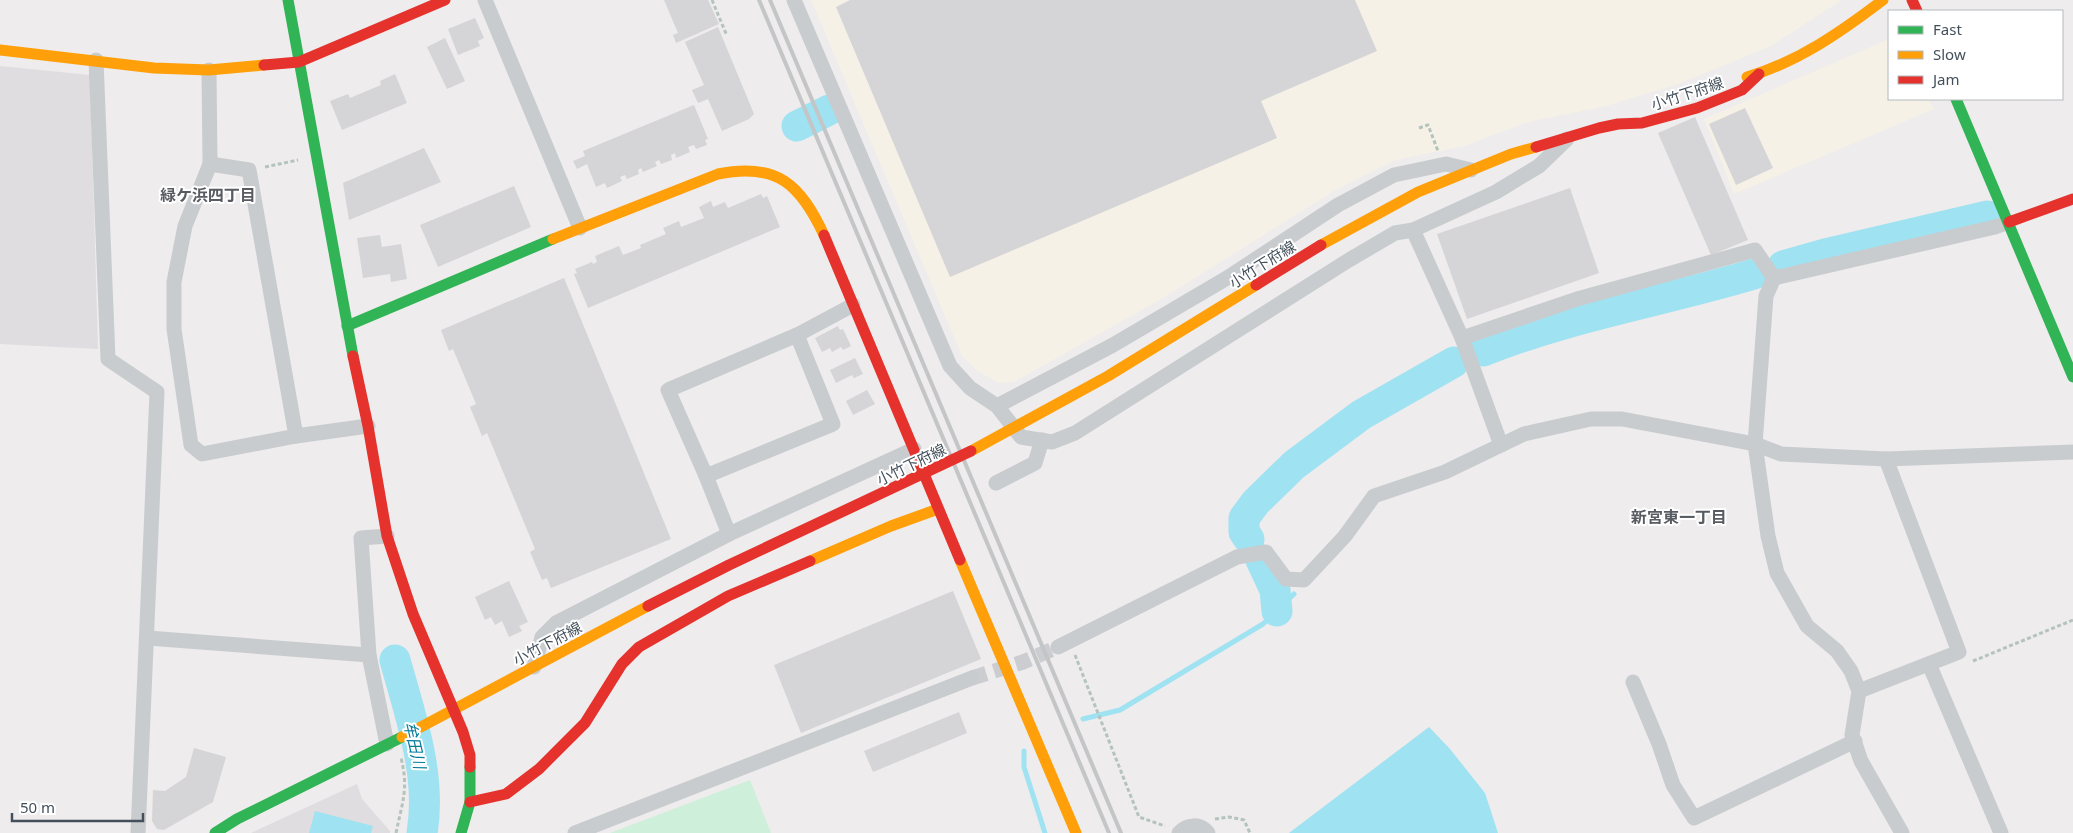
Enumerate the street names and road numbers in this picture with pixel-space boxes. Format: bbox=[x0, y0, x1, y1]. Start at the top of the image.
street label: 小竹下府線 bbox=[1648, 72, 1726, 114]
street label: 小竹下府線 bbox=[1225, 236, 1299, 292]
street label: 小竹下府線 bbox=[873, 439, 949, 489]
street label: 小竹下府線 bbox=[509, 617, 585, 669]

